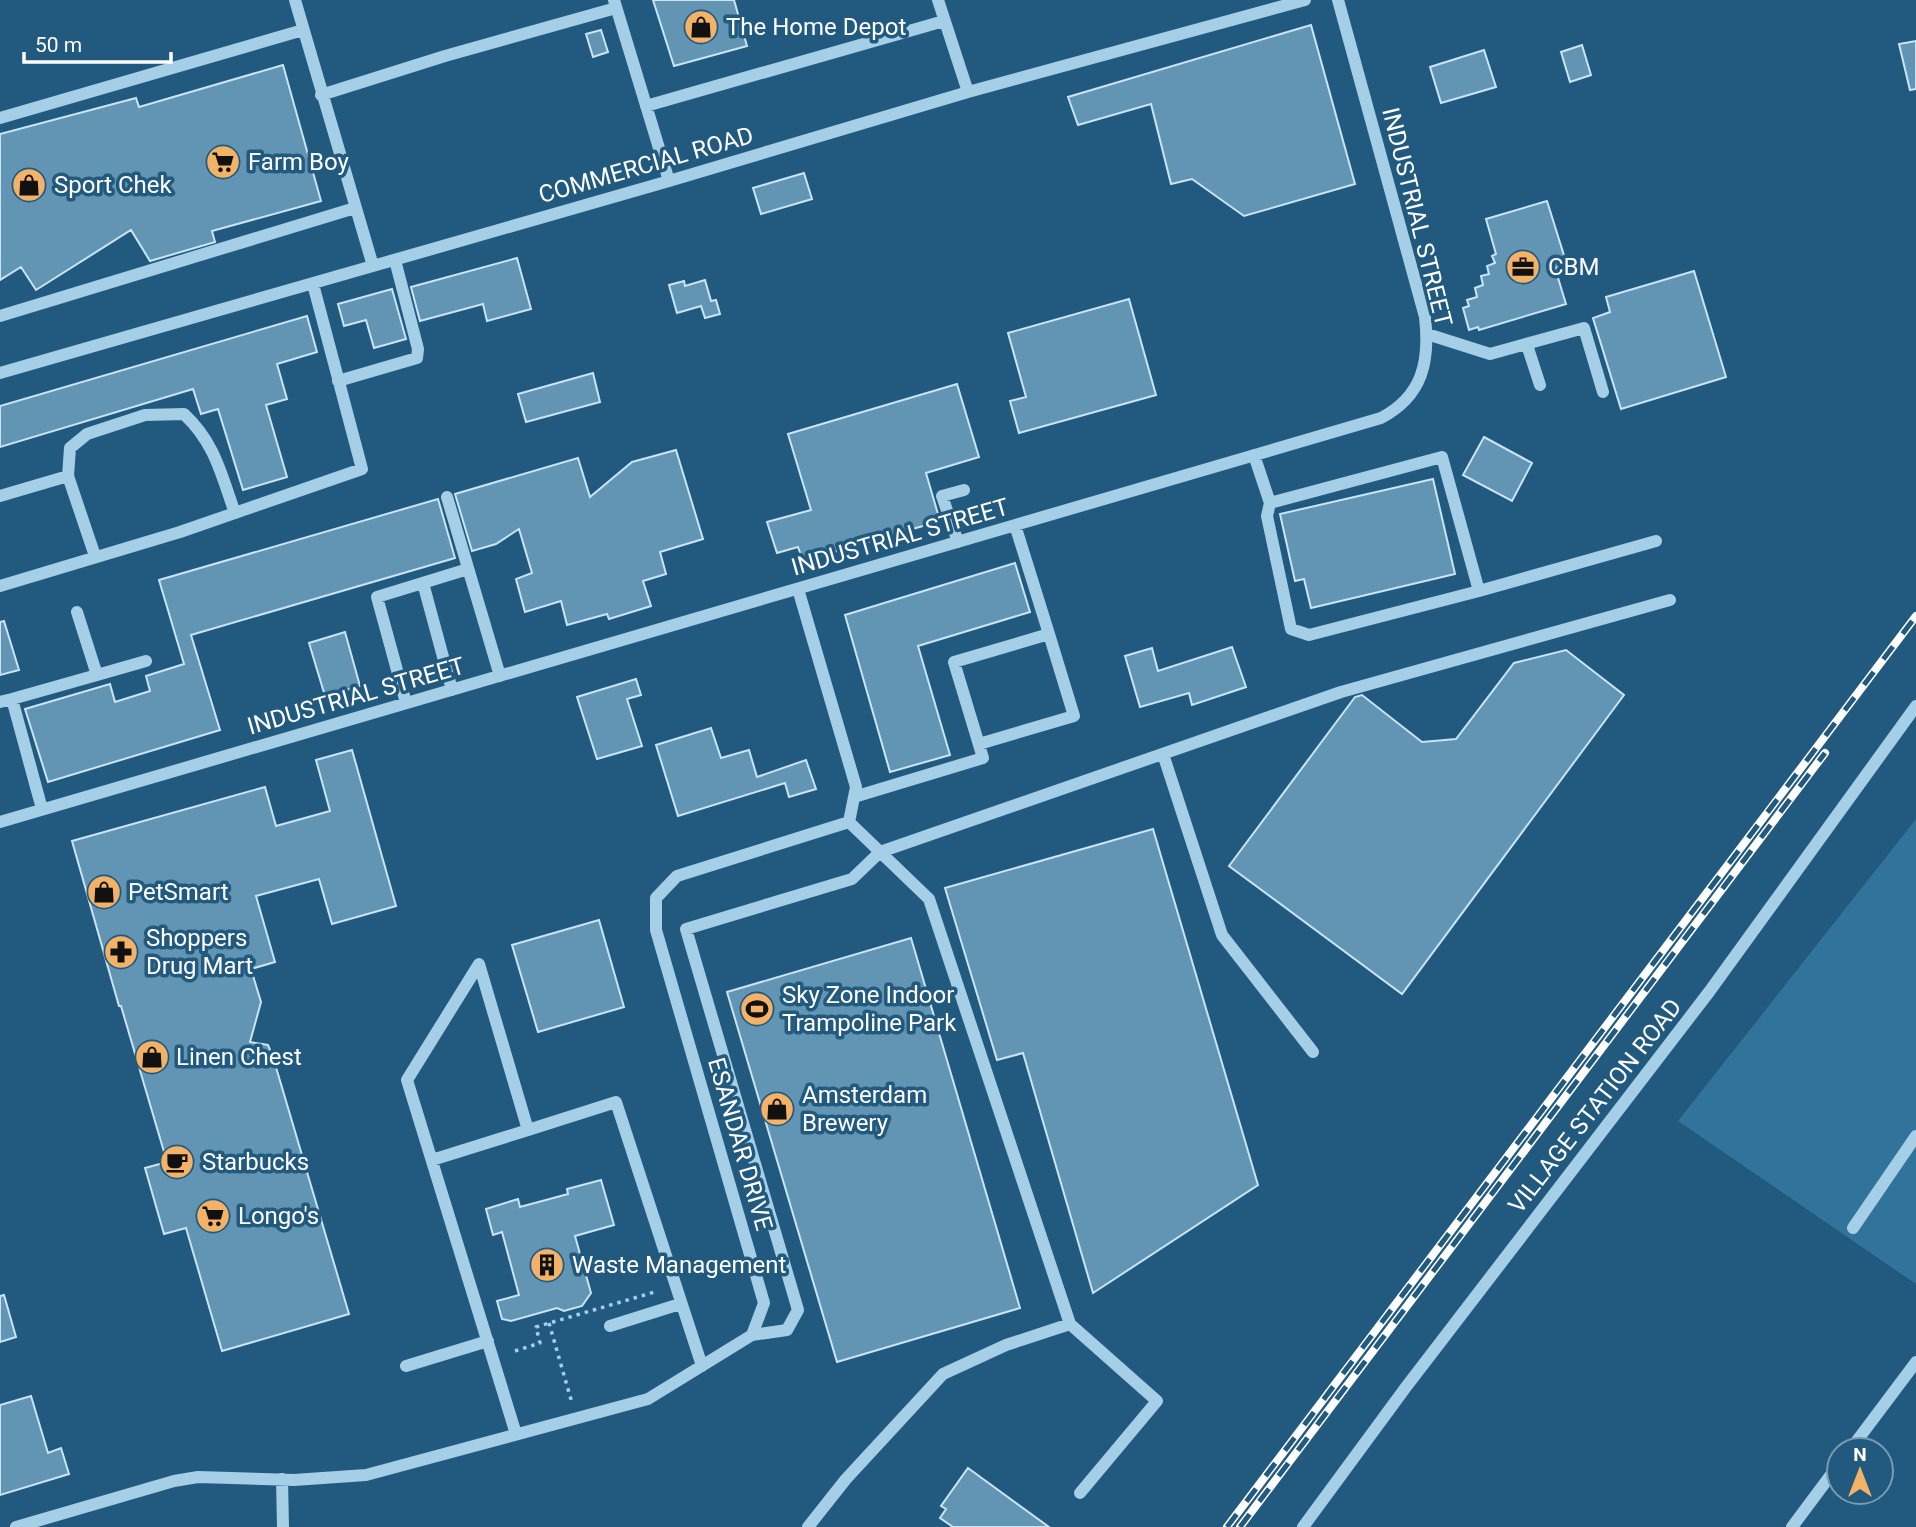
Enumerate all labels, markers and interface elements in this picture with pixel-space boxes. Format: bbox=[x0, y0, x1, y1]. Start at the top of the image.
shop icon: The Home Depot bbox=[682, 8, 720, 46]
place label: The Home Depot bbox=[726, 13, 906, 41]
scale bar bbox=[24, 21, 172, 65]
text: 50 m bbox=[35, 33, 82, 57]
street label: INDUSTRIAL STREET bbox=[1376, 105, 1458, 329]
street label: COMMERCIAL ROAD bbox=[536, 121, 756, 209]
supermarket icon: Farm Boy bbox=[204, 143, 242, 181]
place label: Farm Boy bbox=[248, 148, 350, 176]
shop icon: Sport Chek bbox=[10, 166, 48, 204]
place label: Sport Chek bbox=[54, 171, 173, 199]
office icon: CBM bbox=[1504, 248, 1542, 286]
place label: CBM bbox=[1548, 253, 1600, 281]
street label: INDUSTRIAL STREET bbox=[788, 493, 1012, 581]
street label: INDUSTRIAL STREET bbox=[244, 652, 468, 740]
shop icon: PetSmart bbox=[85, 873, 123, 911]
place label: PetSmart bbox=[128, 878, 229, 906]
place label: Shoppers Drug Mart bbox=[146, 924, 253, 980]
pharmacy icon: Shoppers Drug Mart bbox=[102, 933, 140, 971]
place label: Sky Zone Indoor Trampoline Park bbox=[782, 981, 957, 1037]
sports icon: Sky Zone Indoor Trampoline Park bbox=[738, 990, 776, 1028]
street label: VILLAGE STATION ROAD bbox=[1503, 993, 1687, 1219]
shop icon: Linen Chest bbox=[133, 1038, 171, 1076]
place label: Linen Chest bbox=[176, 1043, 302, 1071]
street label: ESANDAR DRIVE bbox=[702, 1054, 778, 1234]
place label: Amsterdam Brewery bbox=[802, 1081, 927, 1137]
shop icon: Amsterdam Brewery bbox=[758, 1090, 796, 1128]
cafe icon: Starbucks bbox=[158, 1143, 196, 1181]
place label: Starbucks bbox=[202, 1148, 309, 1176]
supermarket icon: Longo's bbox=[194, 1197, 232, 1235]
place label: Longo's bbox=[238, 1202, 319, 1230]
building icon: Waste Management bbox=[528, 1246, 566, 1284]
place label: Waste Management bbox=[572, 1251, 786, 1279]
north arrow bbox=[1825, 1436, 1895, 1506]
text: N bbox=[1853, 1443, 1867, 1466]

